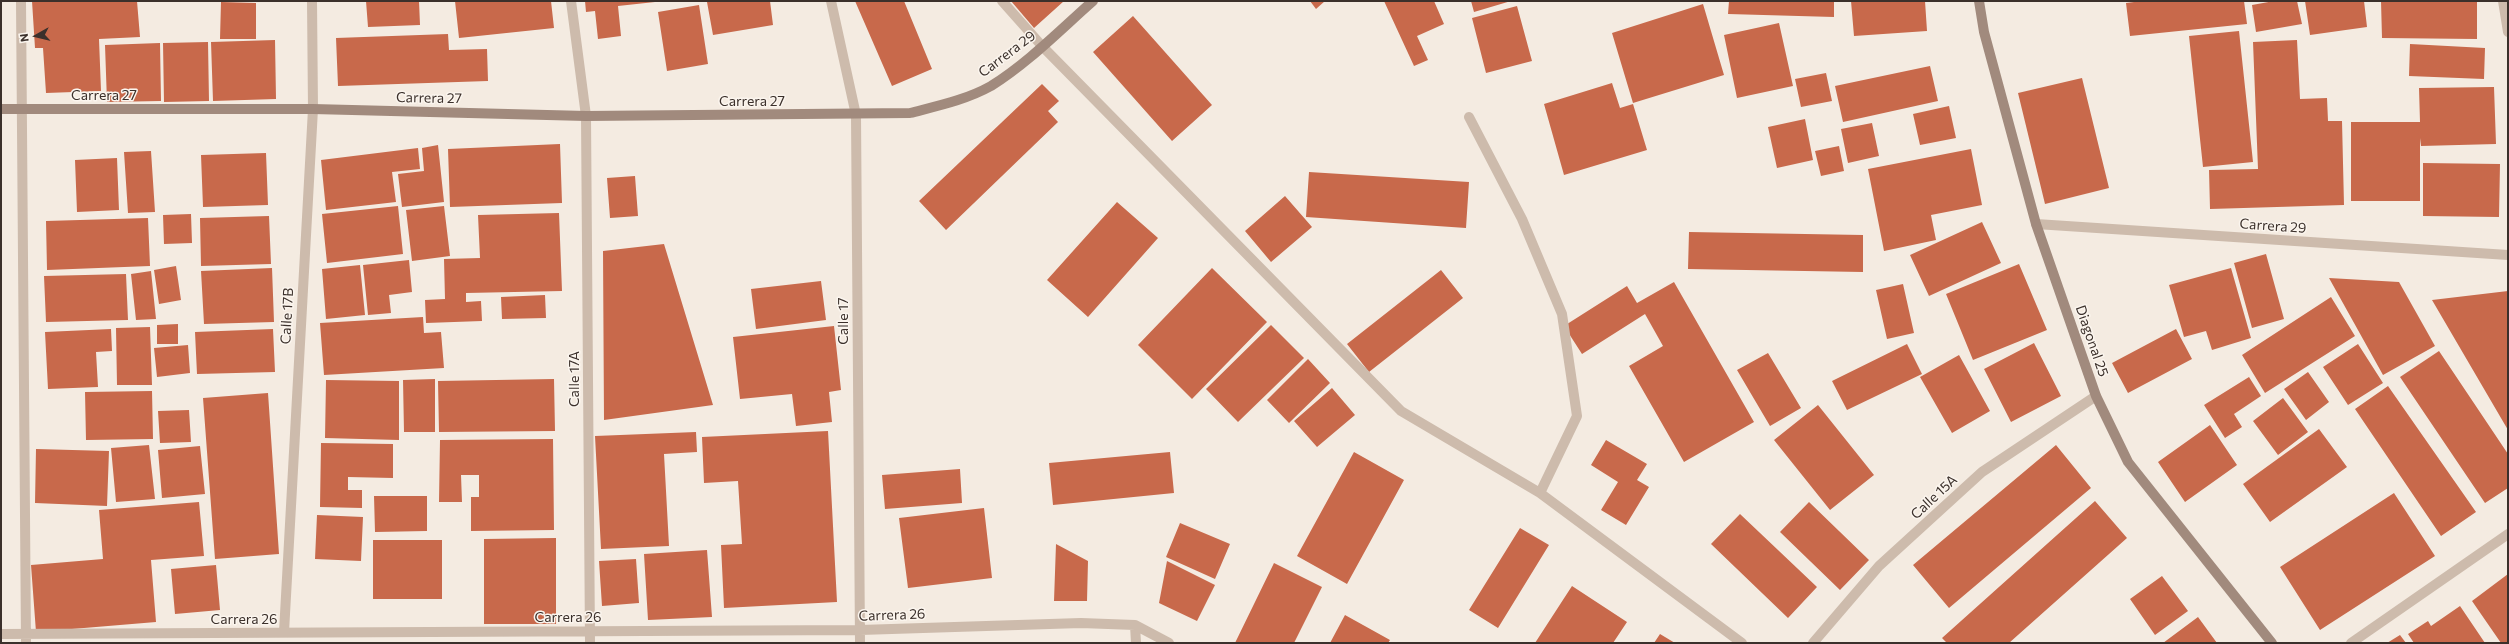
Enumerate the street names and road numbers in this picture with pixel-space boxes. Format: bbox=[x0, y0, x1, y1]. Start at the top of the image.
street label: Carrera 29 bbox=[975, 27, 1039, 81]
street label: Carrera 27 bbox=[71, 87, 137, 103]
street label: Carrera 27 bbox=[396, 89, 462, 107]
street label: Carrera 27 bbox=[719, 93, 785, 109]
street label: Carrera 29 bbox=[2239, 215, 2307, 237]
street label: Calle 17B bbox=[277, 287, 297, 345]
street label: Calle 17 bbox=[835, 297, 851, 345]
street label: Diagonal 25 bbox=[2072, 303, 2112, 379]
street label: Calle 17A bbox=[566, 351, 582, 407]
street label: Calle 15A bbox=[1907, 471, 1961, 523]
street label: Carrera 26 bbox=[858, 605, 926, 625]
street label: Carrera 26 bbox=[535, 609, 601, 625]
street label: Carrera 26 bbox=[211, 611, 277, 627]

